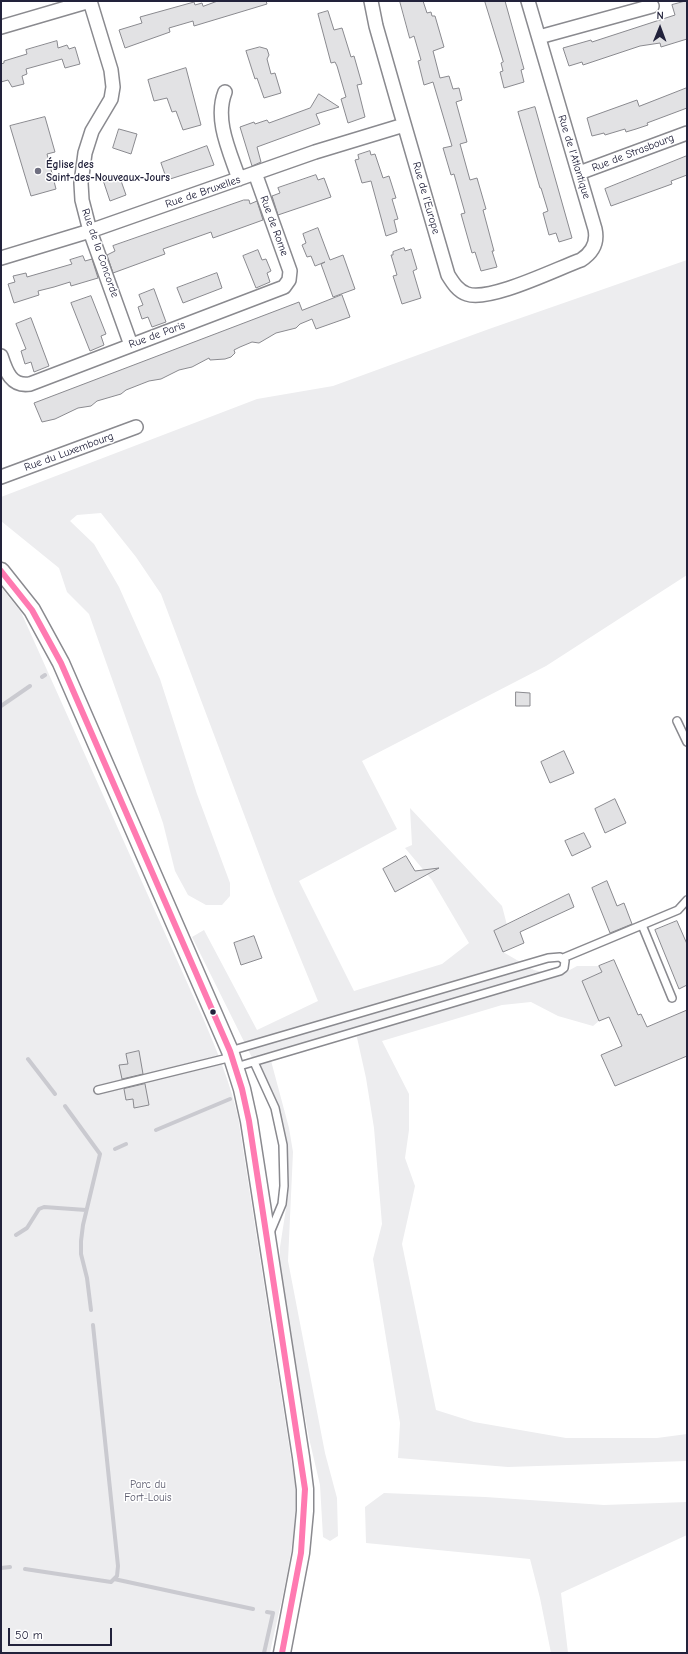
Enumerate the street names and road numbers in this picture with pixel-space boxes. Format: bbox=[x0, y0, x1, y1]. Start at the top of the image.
street label: Rue de l'Atlantique bbox=[555, 113, 593, 201]
street label: Rue de Strasbourg bbox=[590, 131, 676, 175]
street label: Rue de l'Europe bbox=[409, 160, 443, 236]
street label: Rue de Bruxelles bbox=[164, 173, 242, 211]
street label: Rue de Rome bbox=[257, 194, 291, 258]
street label: Rue de la Concorde bbox=[79, 207, 121, 299]
street label: Rue de Paris bbox=[127, 319, 187, 351]
street label: Rue du Luxembourg bbox=[22, 430, 116, 474]

